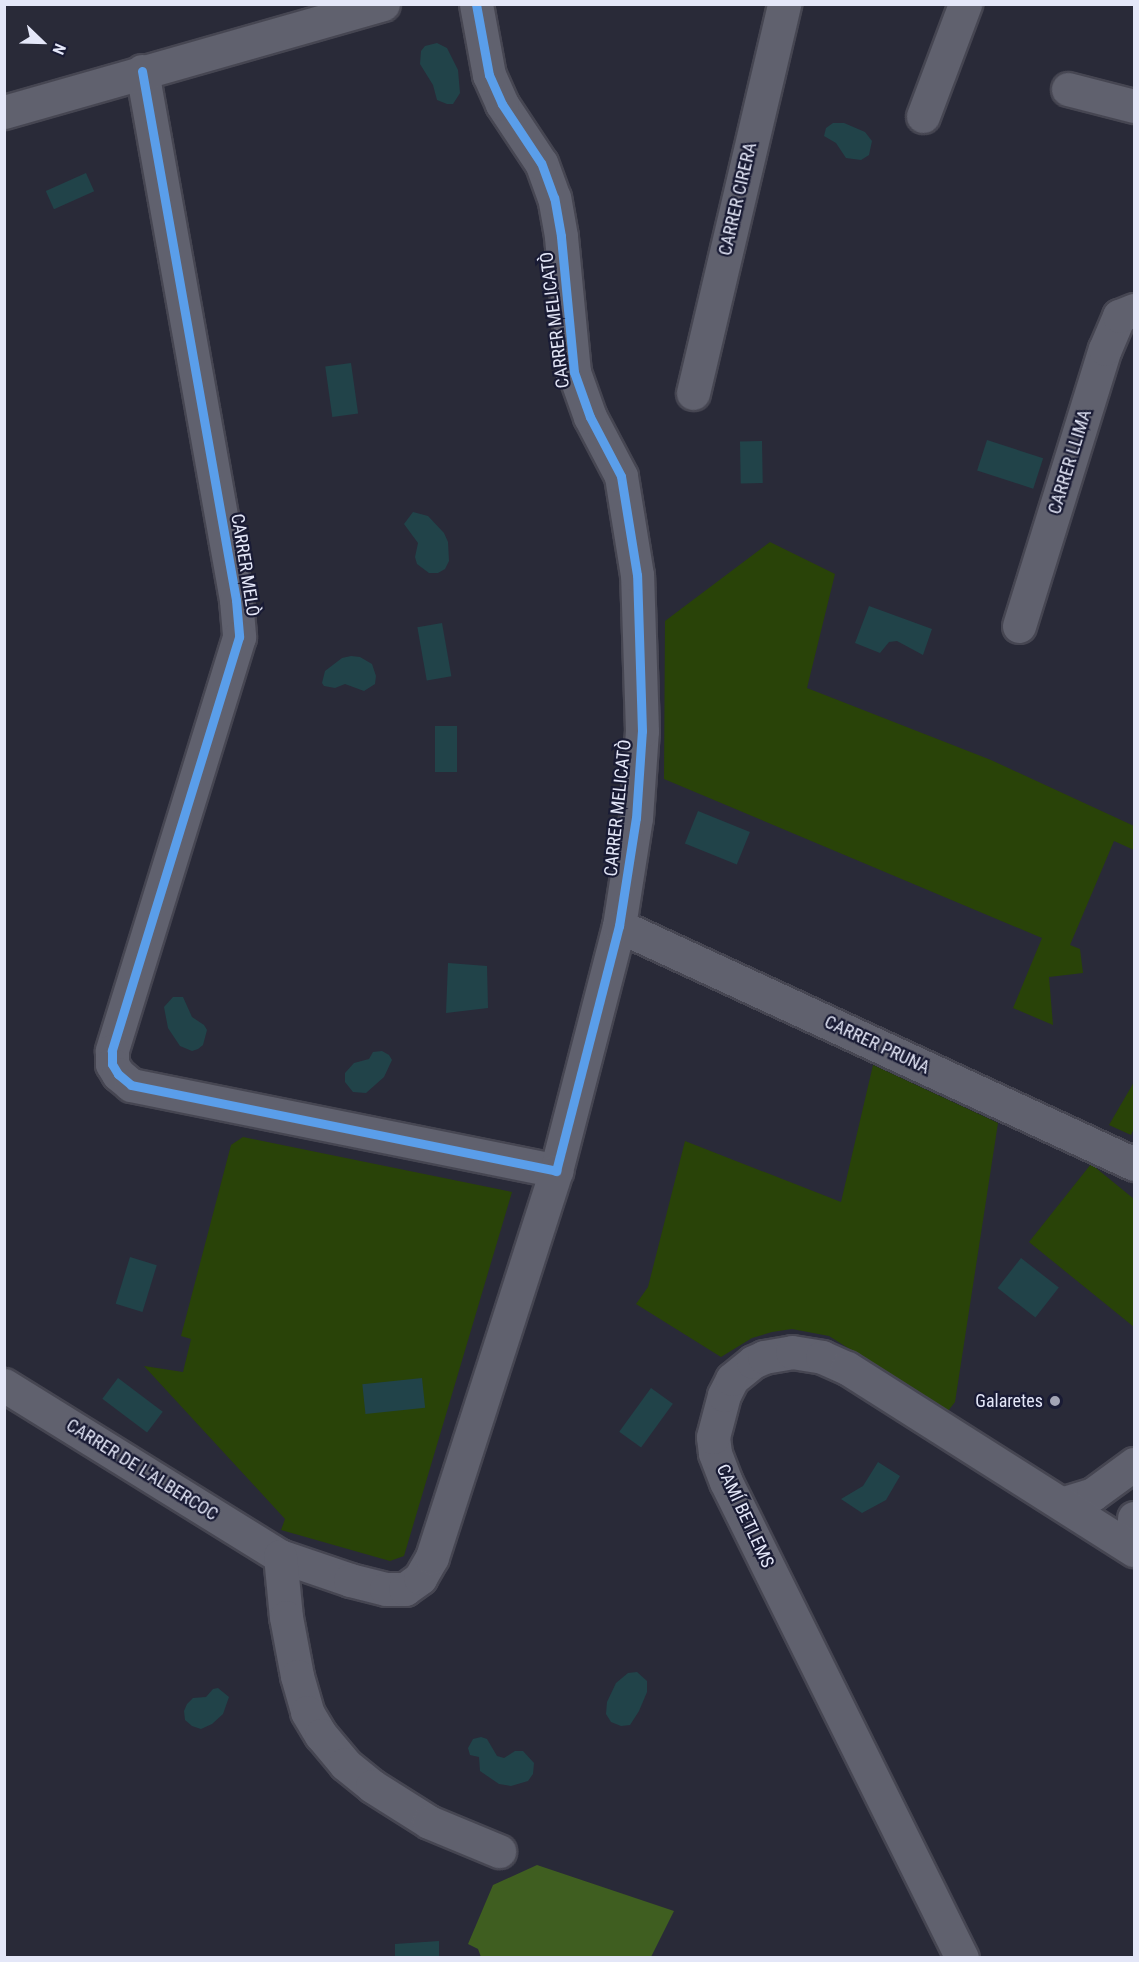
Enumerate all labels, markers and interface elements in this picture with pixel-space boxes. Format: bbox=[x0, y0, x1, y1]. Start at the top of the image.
north arrow bbox=[12, 12, 72, 72]
text: N bbox=[48, 41, 70, 57]
street label: CARRER CIRERA bbox=[714, 140, 762, 258]
street label: CARRER MELICATÒ bbox=[536, 251, 574, 389]
street label: CARRER LLIMA bbox=[1044, 407, 1096, 517]
street label: CARRER MELÒ bbox=[226, 512, 264, 618]
street label: CARRER MELICATÒ bbox=[600, 739, 636, 877]
street label: CARRER PRUNA bbox=[821, 1011, 933, 1079]
place label: Galaretes bbox=[975, 1390, 1043, 1412]
marker: Galaretes bbox=[1048, 1394, 1062, 1408]
street label: CARRER DE L'ALBERCOC bbox=[62, 1415, 222, 1525]
street label: CAMÍ BETLEMS bbox=[712, 1461, 778, 1571]

